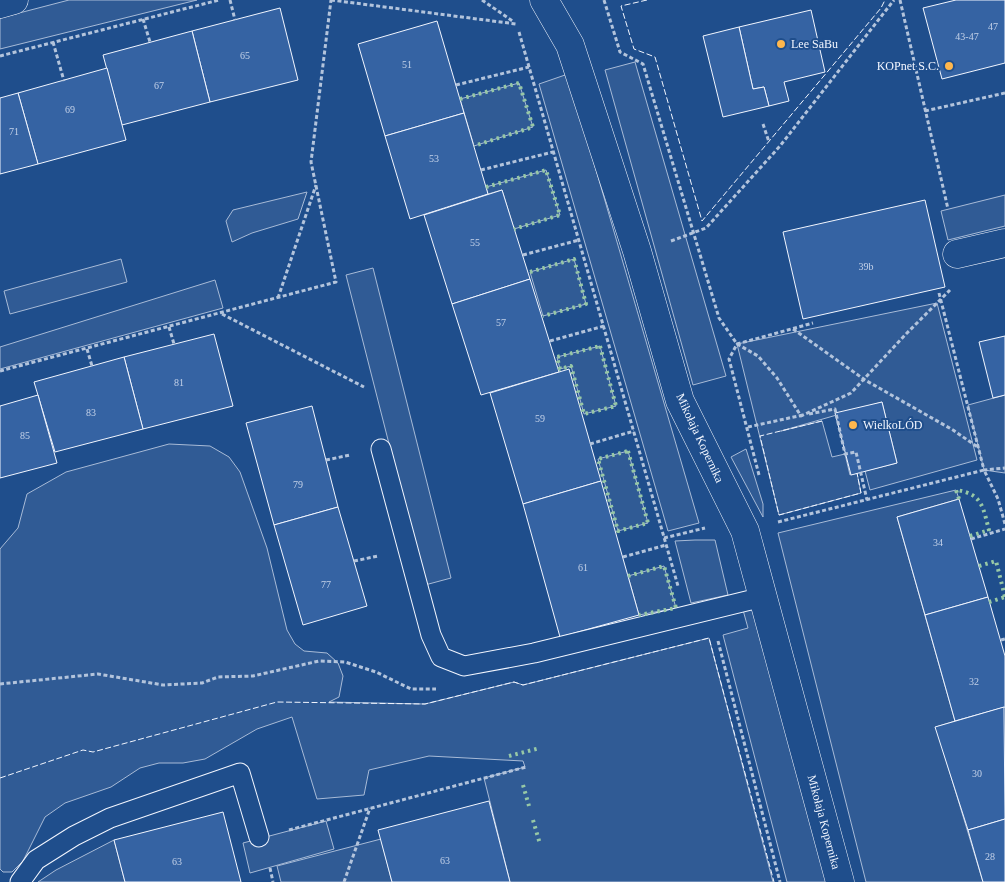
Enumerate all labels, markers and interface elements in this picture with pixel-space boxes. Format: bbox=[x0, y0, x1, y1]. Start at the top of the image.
house number: 47 bbox=[988, 21, 998, 32]
house number: 43-47 bbox=[955, 31, 979, 42]
place label: Lee SaBu bbox=[791, 37, 838, 51]
marker: Lee SaBu bbox=[775, 38, 787, 50]
house number: 65 bbox=[240, 50, 250, 61]
house number: 51 bbox=[402, 59, 412, 70]
place label: KOPnet S.C. bbox=[877, 59, 939, 73]
marker: KOPnet S.C. bbox=[943, 60, 955, 72]
house number: 67 bbox=[154, 80, 164, 91]
house number: 69 bbox=[65, 104, 75, 115]
house number: 71 bbox=[9, 126, 19, 137]
house number: 53 bbox=[429, 153, 439, 164]
house number: 55 bbox=[470, 237, 480, 248]
house number: 39b bbox=[859, 261, 874, 272]
house number: 57 bbox=[496, 317, 506, 328]
house number: 81 bbox=[174, 377, 184, 388]
street label: Mikołaja Kopernika bbox=[673, 391, 727, 486]
house number: 83 bbox=[86, 407, 96, 418]
house number: 59 bbox=[535, 413, 545, 424]
place label: WielkoLÓD bbox=[863, 418, 923, 432]
marker: WielkoLÓD bbox=[847, 419, 859, 431]
house number: 85 bbox=[20, 430, 30, 441]
house number: 79 bbox=[293, 479, 303, 490]
house number: 34 bbox=[933, 537, 943, 548]
house number: 61 bbox=[578, 562, 588, 573]
house number: 77 bbox=[321, 579, 331, 590]
house number: 32 bbox=[969, 676, 979, 687]
house number: 30 bbox=[972, 768, 982, 779]
street label: Mikołaja Kopernika bbox=[805, 773, 843, 871]
house number: 28 bbox=[985, 851, 995, 862]
house number: 63 bbox=[440, 855, 450, 866]
house number: 63 bbox=[172, 856, 182, 867]

